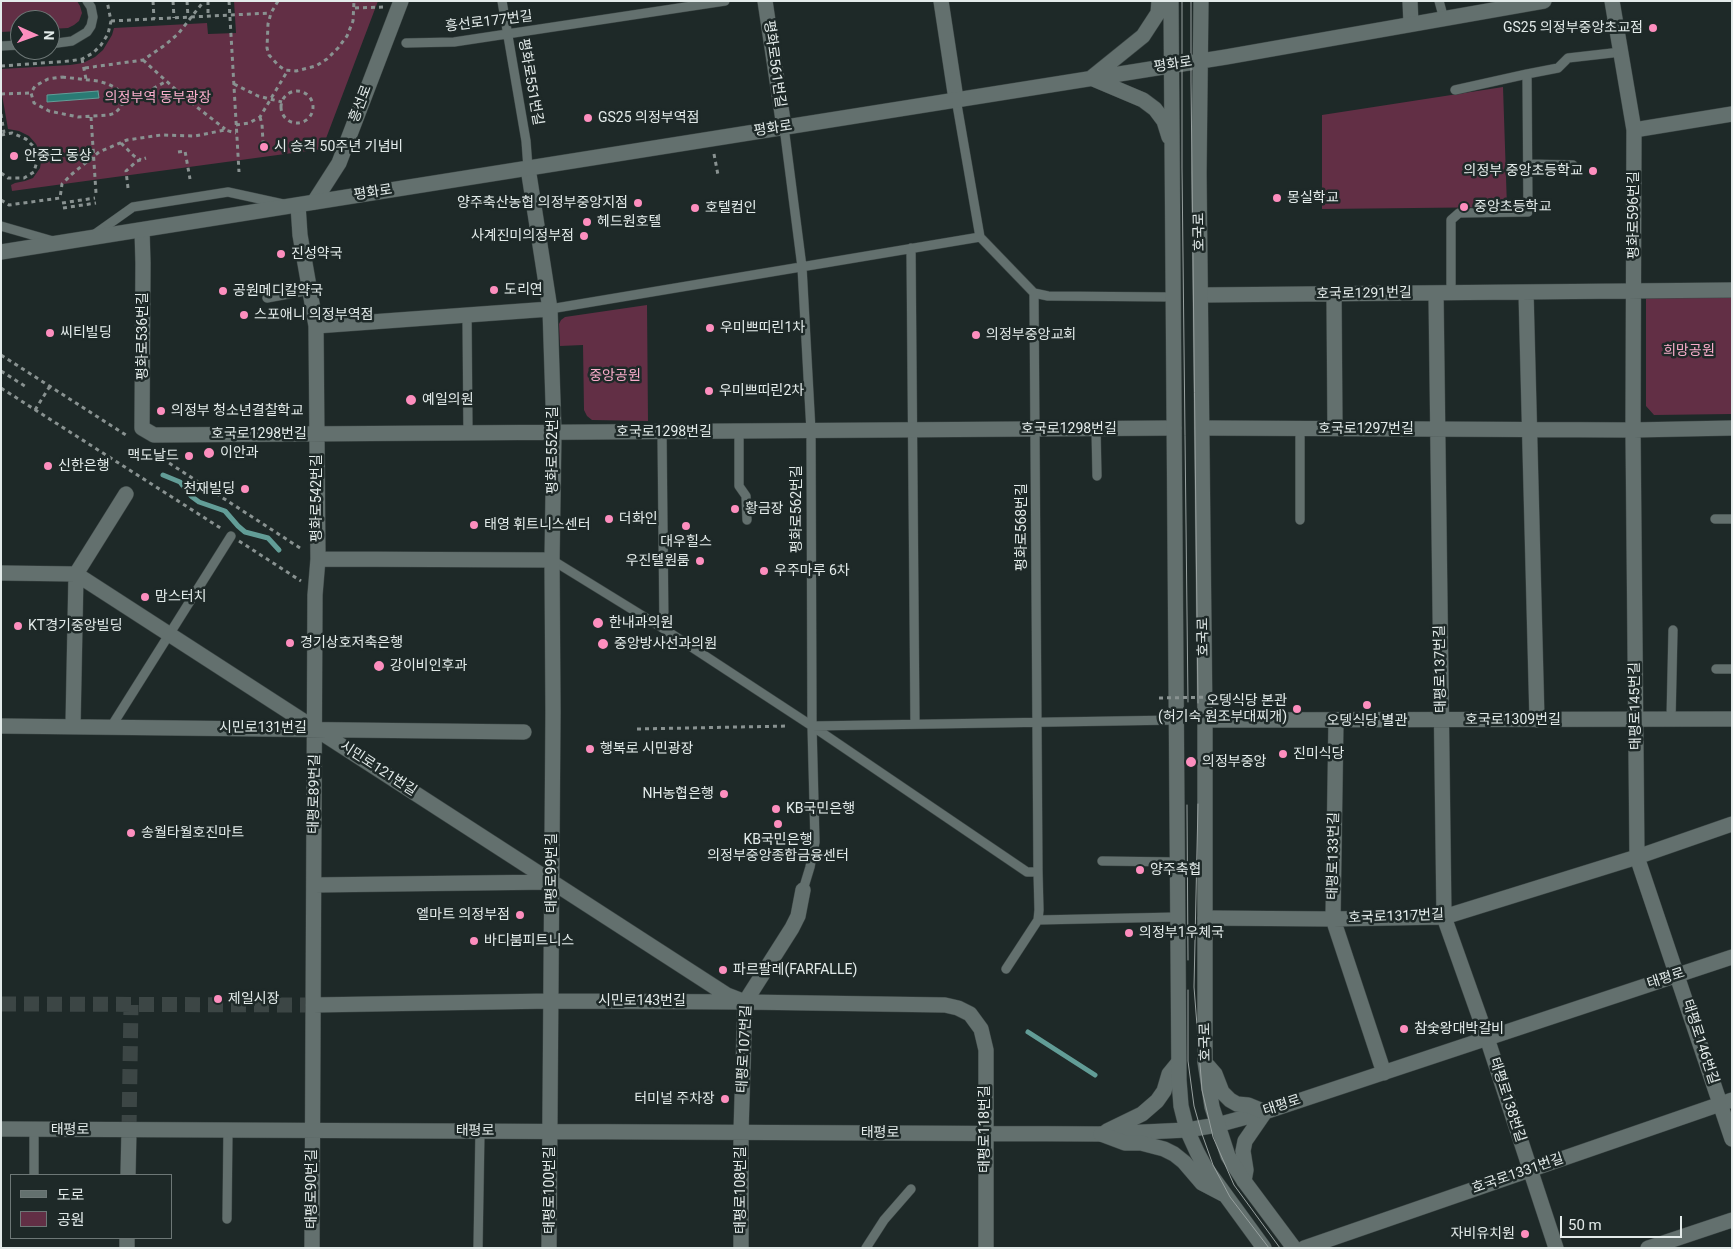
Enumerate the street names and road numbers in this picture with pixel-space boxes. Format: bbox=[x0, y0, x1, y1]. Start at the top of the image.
street label: 흥선로177번길 bbox=[444, 8, 534, 36]
street label: 평화로561번길 bbox=[760, 19, 788, 109]
street label: 평화로551번길 bbox=[514, 37, 546, 127]
street label: 평화로 bbox=[1153, 54, 1193, 76]
street label: 흥선로 bbox=[346, 83, 376, 125]
street label: 평화로 bbox=[753, 118, 793, 140]
street label: 평화로596번길 bbox=[1626, 171, 1642, 259]
street label: 평화로 bbox=[353, 182, 393, 204]
street label: 호국로 bbox=[1191, 213, 1209, 251]
street label: 호국로1291번길 bbox=[1316, 285, 1412, 303]
street label: 평화로536번길 bbox=[135, 292, 151, 380]
street label: 평화로552번길 bbox=[545, 406, 561, 494]
street label: 호국로1298번길 bbox=[1021, 421, 1117, 437]
street label: 호국로1297번길 bbox=[1318, 421, 1414, 437]
street label: 호국로1298번길 bbox=[616, 424, 712, 440]
street label: 호국로1298번길 bbox=[211, 426, 307, 442]
street label: 평화로542번길 bbox=[309, 454, 325, 542]
street label: 평화로562번길 bbox=[789, 465, 805, 553]
street label: 평화로568번길 bbox=[1014, 483, 1030, 571]
street label: 호국로 bbox=[1195, 618, 1213, 656]
street label: 태평로137번길 bbox=[1432, 625, 1450, 713]
street label: 태평로145번길 bbox=[1627, 662, 1645, 750]
street label: 호국로1309번길 bbox=[1465, 712, 1561, 728]
street label: 시민로131번길 bbox=[219, 720, 307, 736]
street label: 시민로121번길 bbox=[337, 738, 419, 800]
street label: 태평로89번길 bbox=[306, 754, 324, 834]
street label: 태평로133번길 bbox=[1325, 812, 1343, 900]
street label: 태평로99번길 bbox=[544, 833, 560, 913]
street label: 호국로1317번길 bbox=[1348, 907, 1444, 927]
street label: 태평로 bbox=[1645, 965, 1687, 993]
street label: 시민로143번길 bbox=[598, 993, 686, 1009]
street label: 태평로146번길 bbox=[1678, 998, 1722, 1086]
street label: 태평로107번길 bbox=[734, 1005, 756, 1093]
street label: 호국로 bbox=[1197, 1023, 1215, 1061]
street label: 태평로138번길 bbox=[1485, 1056, 1529, 1144]
street label: 태평로118번길 bbox=[977, 1085, 993, 1173]
street label: 태평로 bbox=[1261, 1092, 1303, 1120]
street label: 태평로 bbox=[51, 1122, 89, 1138]
street label: 태평로 bbox=[456, 1123, 494, 1139]
street label: 태평로 bbox=[861, 1125, 899, 1141]
street label: 태평로100번길 bbox=[542, 1146, 558, 1234]
street label: 태평로108번길 bbox=[733, 1146, 749, 1234]
street label: 태평로90번길 bbox=[304, 1149, 320, 1229]
street label: 호국로1331번길 bbox=[1470, 1150, 1566, 1198]

